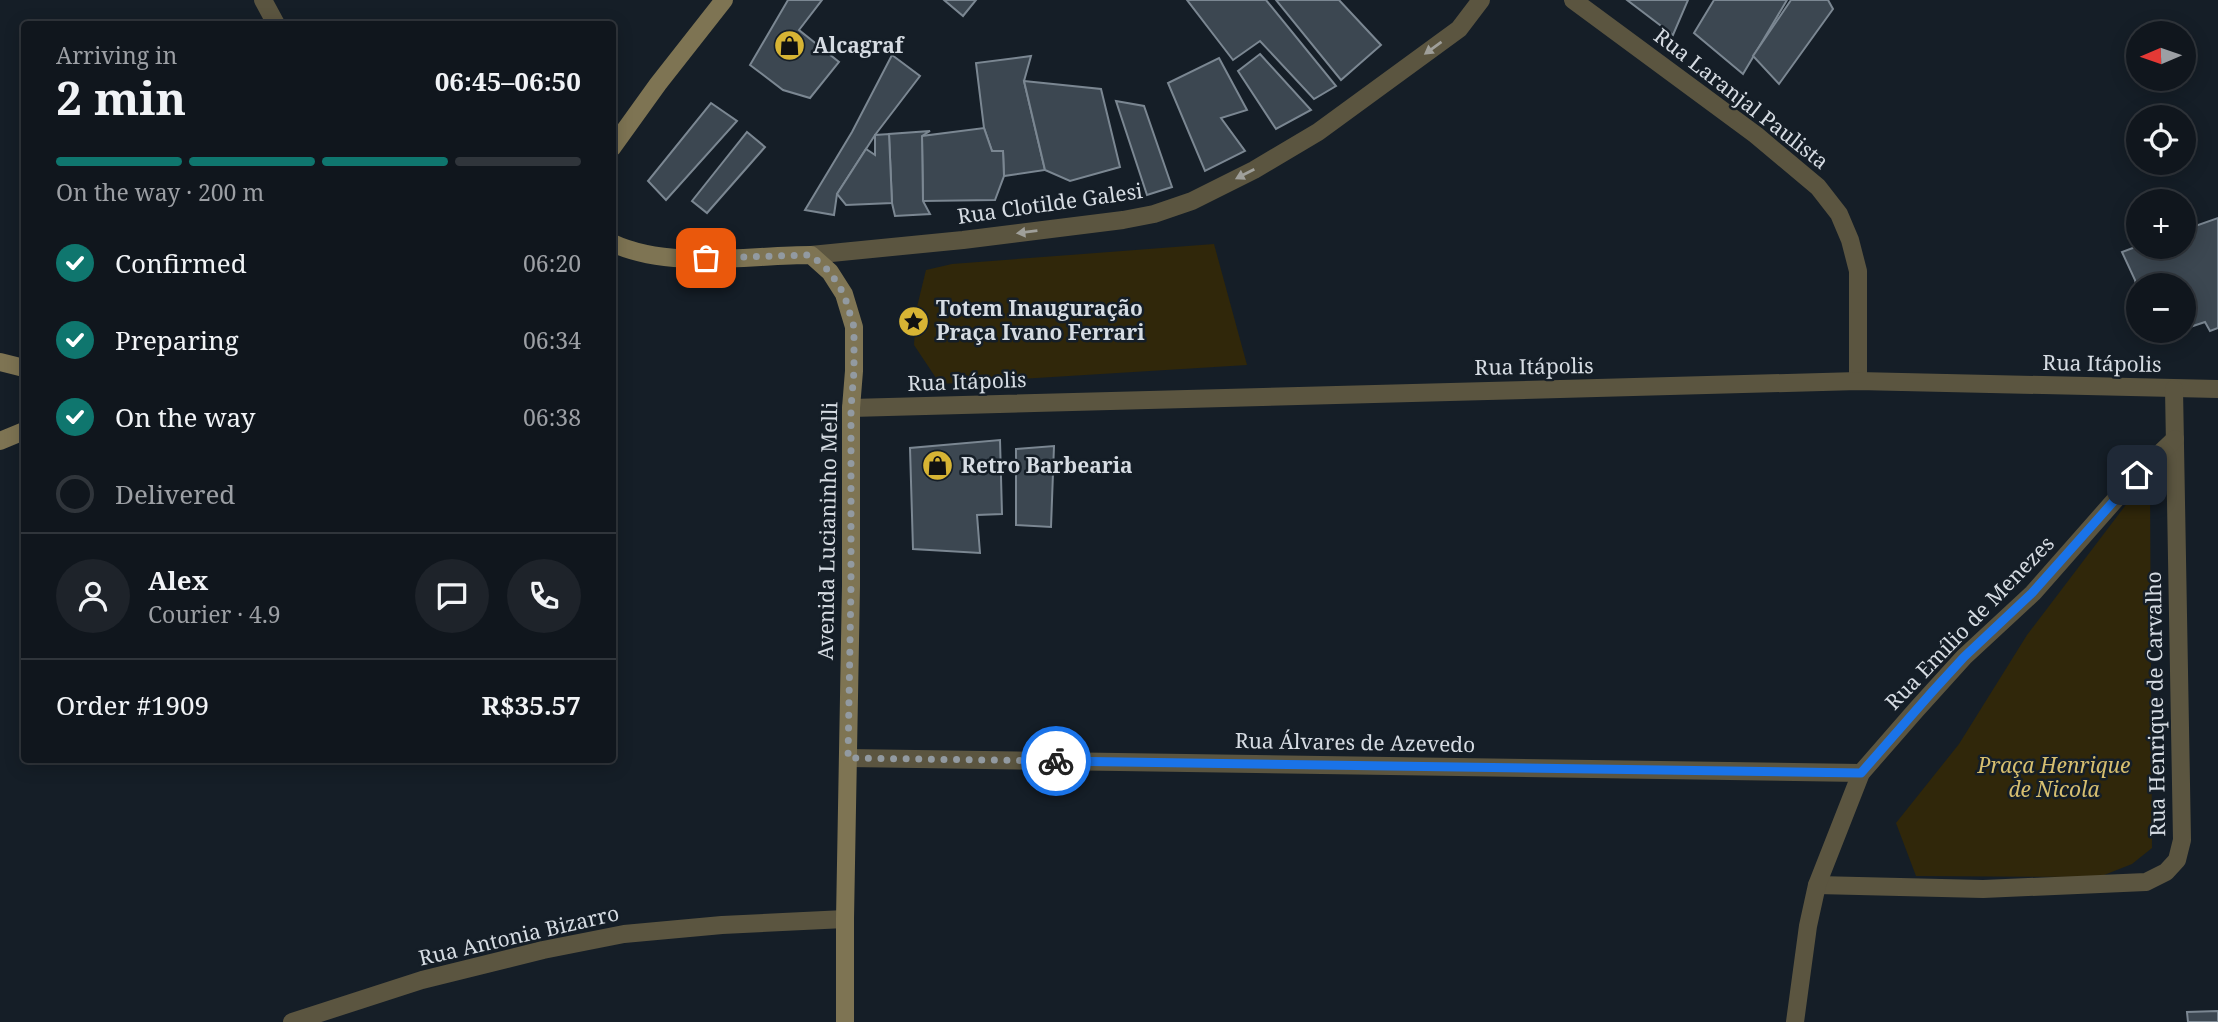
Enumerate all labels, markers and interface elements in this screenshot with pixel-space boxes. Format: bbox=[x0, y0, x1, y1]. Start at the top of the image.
street label: Rua Laranjal Paulista bbox=[1649, 21, 1835, 175]
north arrow bbox=[2126, 21, 2196, 91]
map controls bbox=[2126, 21, 2196, 343]
shop icon: Alcagraf bbox=[773, 29, 807, 63]
place label: Alcagraf bbox=[813, 31, 906, 59]
text: Arriving in bbox=[56, 39, 177, 71]
one-way arrow bbox=[1424, 40, 1442, 54]
text: 06:45–06:50 bbox=[435, 63, 581, 99]
text: 2 min bbox=[56, 66, 186, 128]
button: locate bbox=[2126, 105, 2196, 175]
one-way arrow bbox=[1234, 168, 1254, 180]
text: On the way · 200 m bbox=[56, 176, 264, 208]
street label: Rua Clotilde Galesi bbox=[955, 176, 1145, 230]
button: + bbox=[2126, 189, 2196, 259]
one-way arrow bbox=[1016, 227, 1038, 238]
pin bbox=[676, 228, 736, 288]
icon: bag bbox=[687, 239, 725, 277]
icon: check bbox=[56, 244, 94, 282]
text: Confirmed bbox=[115, 245, 247, 281]
text: 06:20 bbox=[523, 247, 581, 279]
button: − bbox=[2126, 273, 2196, 343]
place label: Totem Inauguração Praça Ivano Ferrari bbox=[936, 294, 1145, 346]
place icon: Totem Inauguração Praça Ivano Ferrari bbox=[896, 304, 930, 338]
icon: check bbox=[56, 321, 94, 359]
text: Preparing bbox=[115, 322, 239, 358]
text: 06:34 bbox=[523, 324, 581, 356]
street label: Rua Itápolis bbox=[2042, 348, 2162, 378]
street label: Rua Itápolis bbox=[1474, 351, 1594, 381]
street label: Rua Itápolis bbox=[907, 365, 1027, 397]
icon: check bbox=[56, 398, 94, 436]
text: On the way bbox=[115, 399, 255, 435]
text: 06:38 bbox=[523, 401, 581, 433]
street label: Avenida Lucianinho Melli bbox=[811, 401, 843, 660]
pin bbox=[2107, 445, 2167, 505]
shop icon: Retro Barbearia bbox=[921, 449, 955, 483]
place label: Retro Barbearia bbox=[961, 451, 1133, 479]
icon: home bbox=[2118, 456, 2156, 494]
text: Delivered bbox=[115, 476, 235, 512]
street label: Rua Emílio de Menezes bbox=[1879, 529, 2060, 715]
button: person bbox=[56, 559, 130, 633]
button: chat bbox=[415, 559, 489, 633]
button: phone bbox=[507, 559, 581, 633]
text: Alex bbox=[148, 562, 208, 598]
street label: Rua Henrique de Carvalho bbox=[2139, 571, 2171, 837]
text: Courier · 4.9 bbox=[148, 598, 281, 630]
text: Order #1909 bbox=[56, 687, 209, 723]
text: R$35.57 bbox=[481, 687, 581, 723]
courier bbox=[1021, 726, 1091, 796]
street label: Rua Álvares de Azevedo bbox=[1235, 726, 1476, 758]
icon: bike bbox=[1037, 742, 1075, 780]
park label: Praça Henrique de Nicola bbox=[1977, 751, 2130, 803]
street label: Rua Antonia Bizarro bbox=[416, 898, 622, 972]

